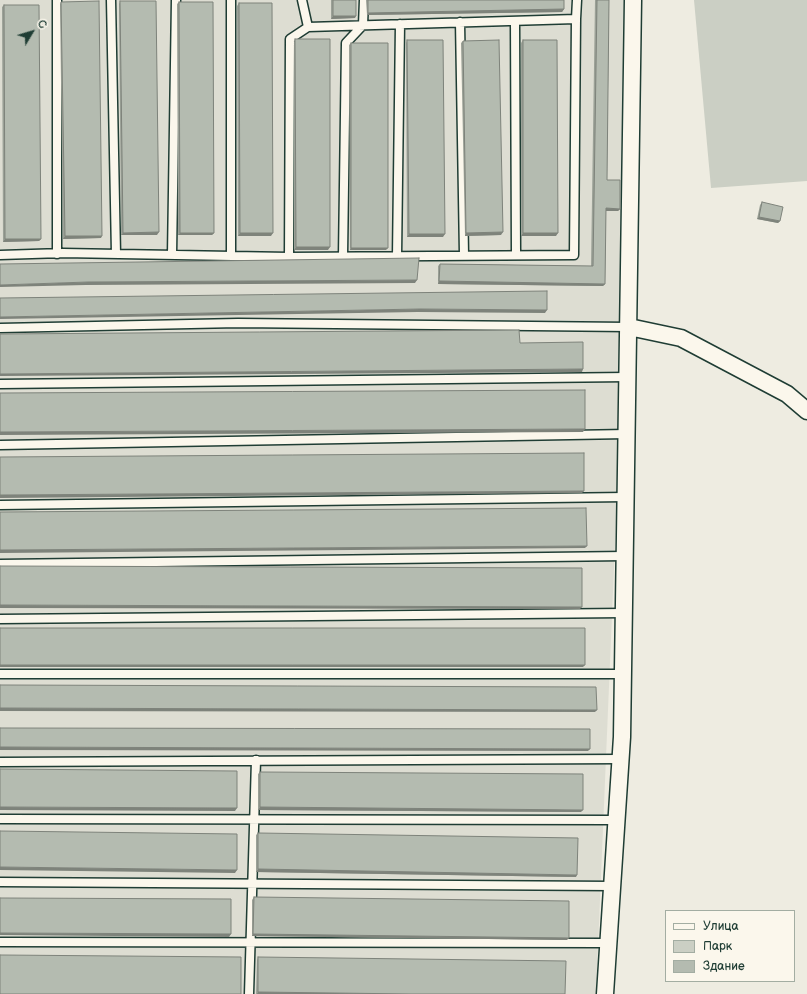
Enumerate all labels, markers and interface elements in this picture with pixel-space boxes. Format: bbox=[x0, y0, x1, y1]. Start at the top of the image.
north arrow bbox=[12, 12, 52, 52]
text: С bbox=[34, 17, 49, 31]
legend bbox=[665, 910, 795, 982]
text: Улица bbox=[703, 919, 739, 934]
text: Парк bbox=[703, 939, 732, 954]
text: Здание bbox=[703, 959, 745, 974]

